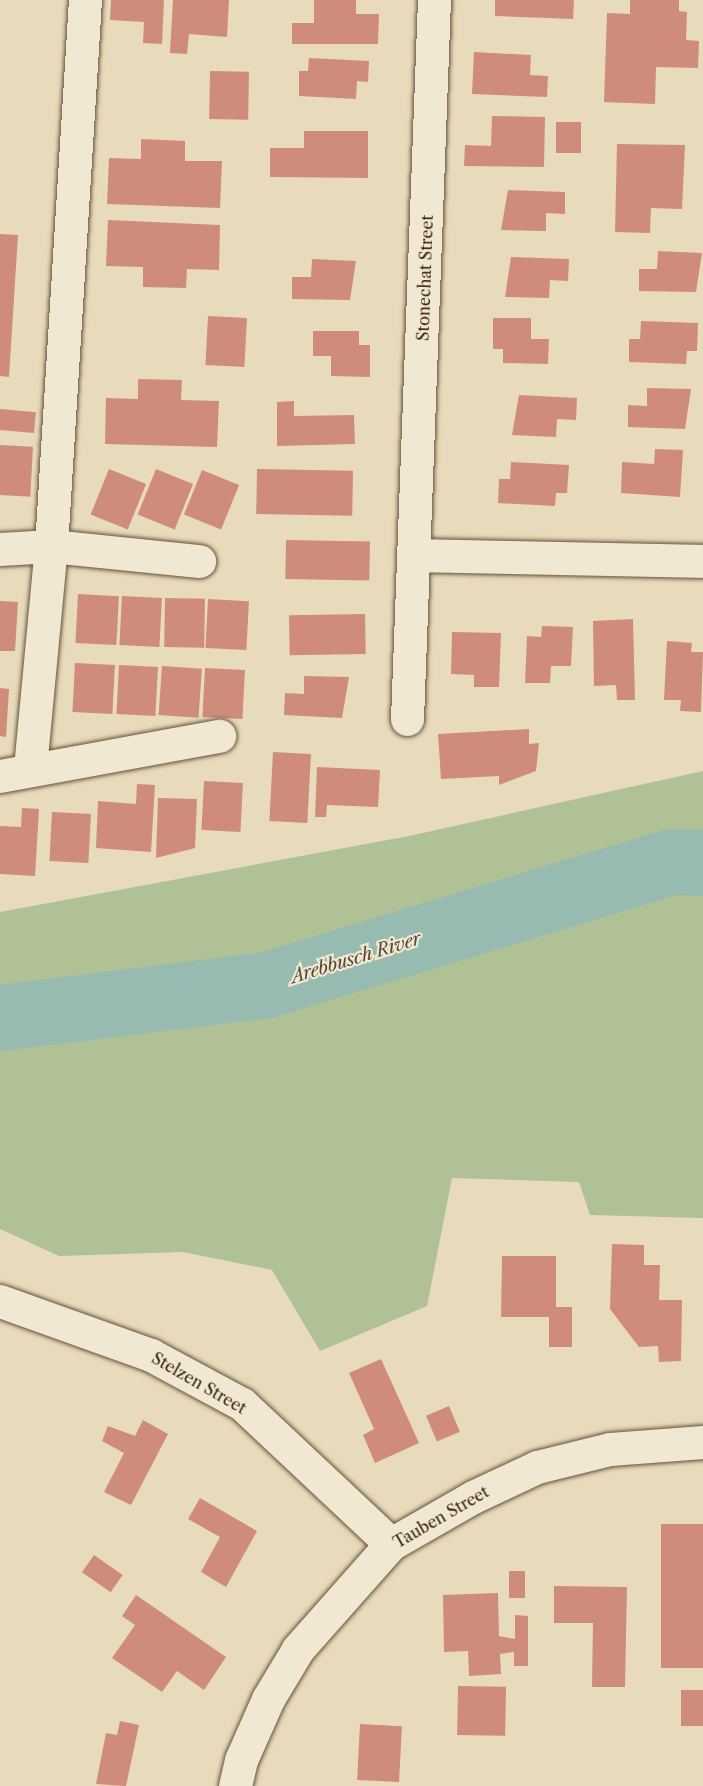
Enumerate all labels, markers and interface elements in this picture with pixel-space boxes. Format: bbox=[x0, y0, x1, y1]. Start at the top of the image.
street label: Stonechat Street bbox=[413, 215, 437, 341]
water label: Arebbusch River bbox=[288, 928, 424, 988]
street label: Stelzen Street bbox=[148, 1348, 250, 1418]
street label: Tauben Street bbox=[390, 1482, 492, 1552]

